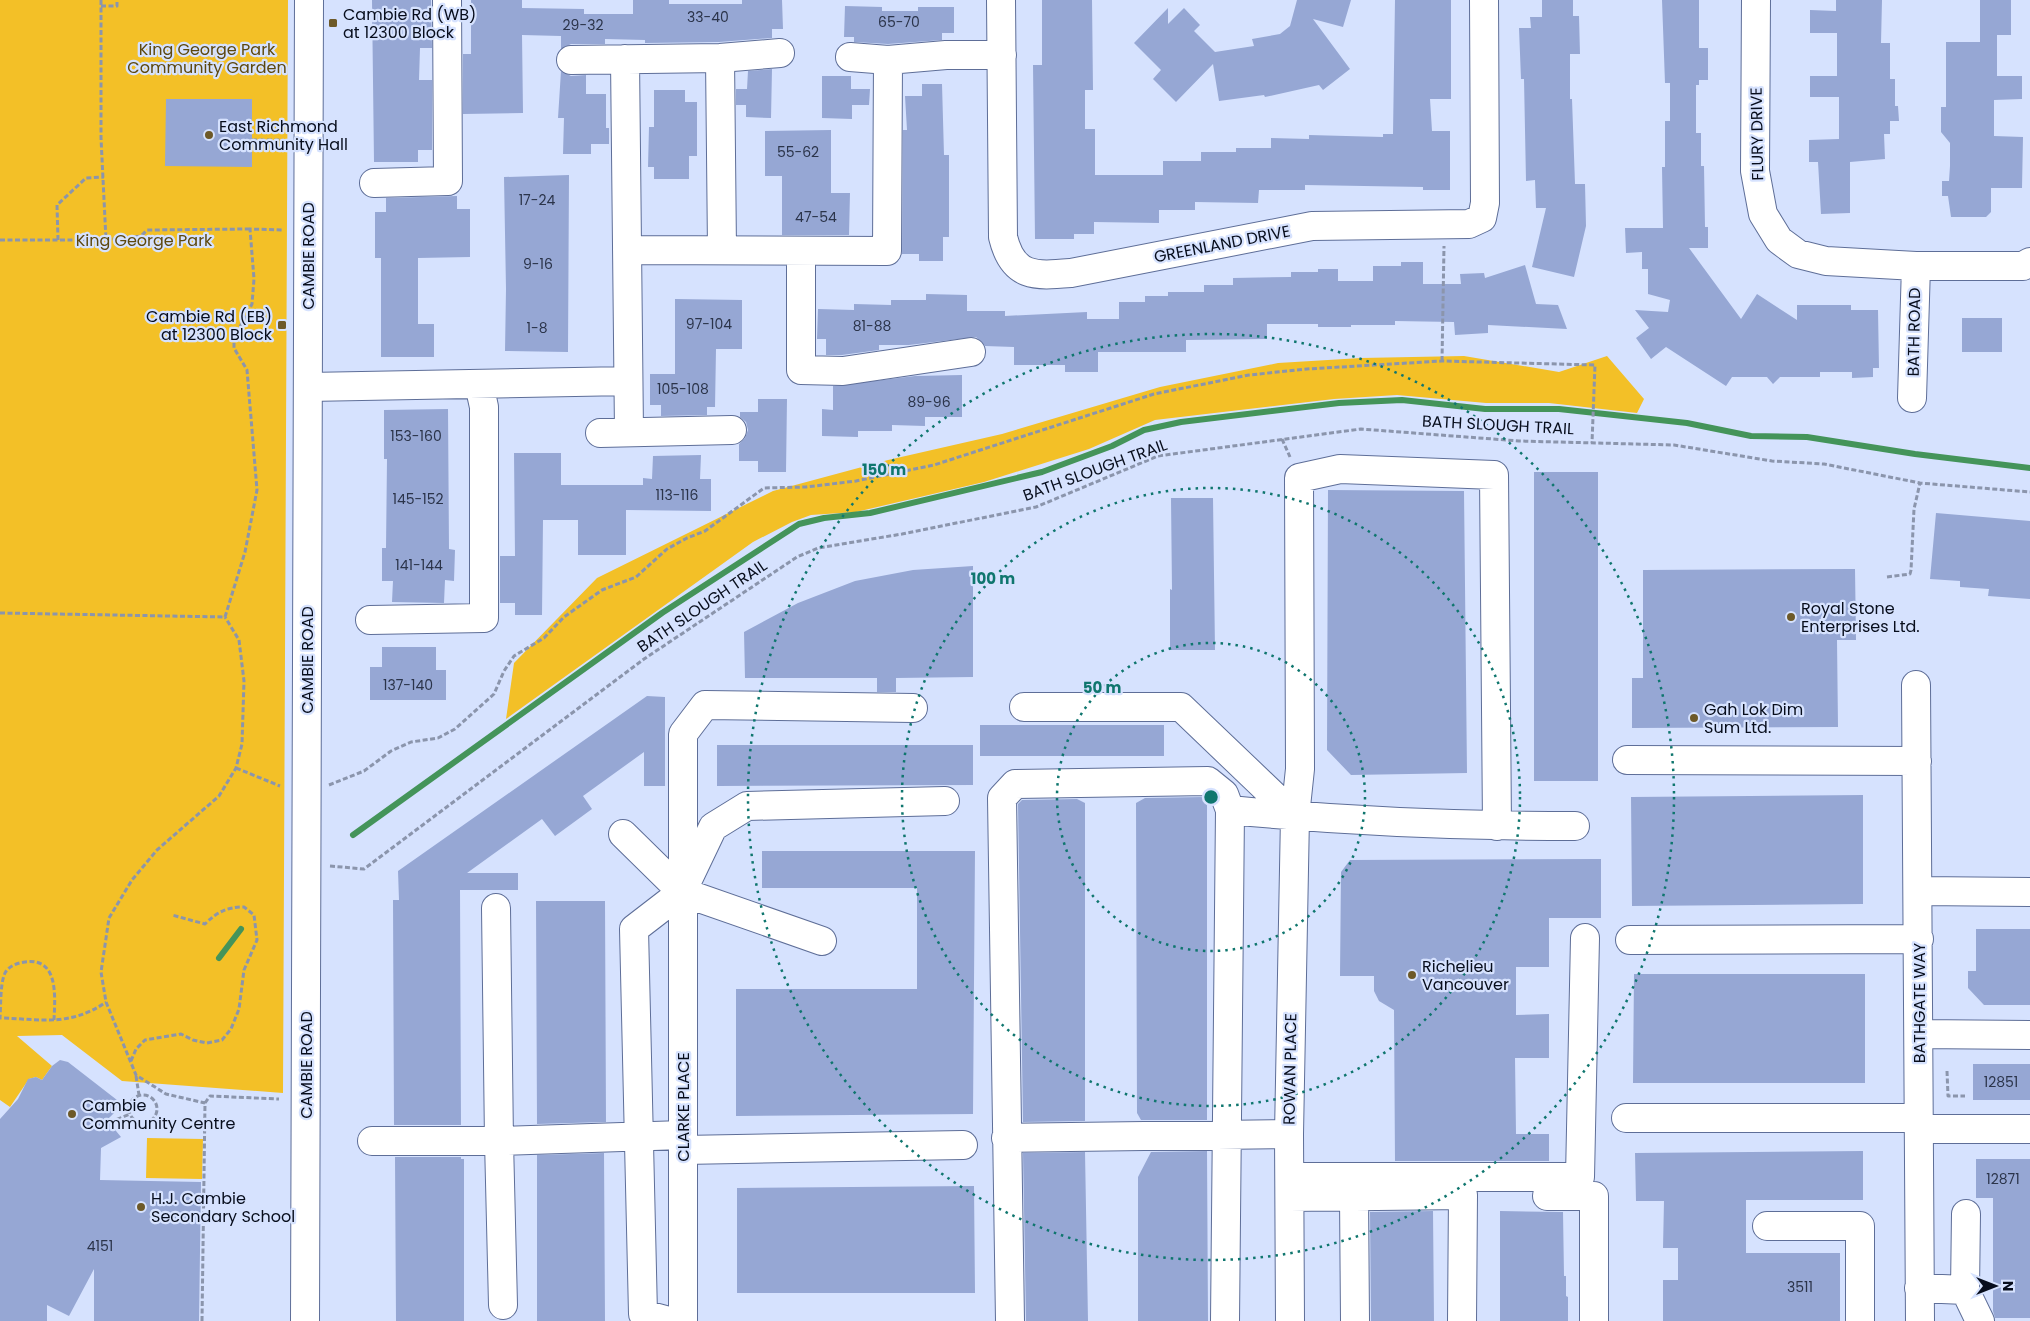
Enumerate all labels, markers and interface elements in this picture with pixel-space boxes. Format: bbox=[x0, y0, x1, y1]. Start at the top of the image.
place label: Cambie Rd (WB) at 12300 Block bbox=[343, 3, 476, 44]
house number: 33-40 bbox=[687, 7, 729, 27]
house number: 65-70 bbox=[878, 12, 920, 32]
house number: 29-32 bbox=[563, 15, 603, 35]
marker: Cambie Rd (WB) at 12300 Block bbox=[327, 17, 339, 29]
park label: King George Park Community Garden bbox=[127, 38, 287, 79]
street label: FLURY DRIVE bbox=[1745, 87, 1769, 181]
place label: East Richmond Community Hall bbox=[219, 115, 348, 156]
marker: East Richmond Community Hall bbox=[203, 129, 215, 141]
house number: 55-62 bbox=[777, 142, 819, 162]
house number: 17-24 bbox=[519, 190, 556, 210]
street label: CAMBIE ROAD bbox=[297, 202, 320, 310]
house number: 47-54 bbox=[795, 207, 837, 227]
street label: GREENLAND DRIVE bbox=[1152, 220, 1292, 268]
park label: King George Park bbox=[76, 229, 213, 252]
house number: 9-16 bbox=[523, 254, 553, 274]
street label: BATH ROAD bbox=[1902, 287, 1926, 377]
place label: Cambie Rd (EB) at 12300 Block bbox=[146, 305, 273, 346]
house number: 97-104 bbox=[686, 314, 732, 334]
house number: 81-88 bbox=[853, 316, 892, 336]
house number: 1-8 bbox=[526, 318, 548, 338]
marker: Cambie Rd (EB) at 12300 Block bbox=[276, 319, 288, 331]
house number: 105-108 bbox=[657, 379, 709, 399]
house number: 89-96 bbox=[907, 392, 951, 412]
street label: BATH SLOUGH TRAIL bbox=[1421, 410, 1575, 440]
house number: 153-160 bbox=[390, 426, 442, 446]
street label: BATH SLOUGH TRAIL bbox=[1020, 433, 1170, 507]
text: 150 m bbox=[862, 459, 906, 480]
house number: 113-116 bbox=[656, 485, 698, 505]
house number: 145-152 bbox=[392, 489, 444, 509]
street label: BATH SLOUGH TRAIL bbox=[633, 554, 772, 658]
house number: 141-144 bbox=[395, 555, 443, 575]
text: 100 m bbox=[971, 568, 1015, 589]
place label: Royal Stone Enterprises Ltd. bbox=[1801, 597, 1920, 638]
street label: CAMBIE ROAD bbox=[296, 606, 319, 714]
marker: Royal Stone Enterprises Ltd. bbox=[1785, 611, 1797, 623]
house number: 137-140 bbox=[383, 675, 433, 695]
text: 50 m bbox=[1083, 677, 1121, 698]
place label: Gah Lok Dim Sum Ltd. bbox=[1704, 698, 1803, 739]
marker: Gah Lok Dim Sum Ltd. bbox=[1688, 712, 1700, 724]
centre of rings bbox=[1202, 788, 1220, 806]
street label: BATHGATE WAY bbox=[1908, 942, 1931, 1063]
place label: Richelieu Vancouver bbox=[1422, 955, 1509, 996]
marker: Richelieu Vancouver bbox=[1406, 969, 1418, 981]
street label: CAMBIE ROAD bbox=[295, 1011, 318, 1119]
street label: ROWAN PLACE bbox=[1278, 1013, 1302, 1125]
street label: CLARKE PLACE bbox=[672, 1052, 695, 1162]
house number: 12851 bbox=[1984, 1072, 2018, 1092]
place label: Cambie Community Centre bbox=[82, 1094, 235, 1135]
marker: Cambie Community Centre bbox=[66, 1108, 78, 1120]
house number: 12871 bbox=[1986, 1169, 2020, 1189]
place label: H.J. Cambie Secondary School bbox=[151, 1187, 295, 1228]
marker: H.J. Cambie Secondary School bbox=[135, 1201, 147, 1213]
house number: 4151 bbox=[87, 1236, 113, 1256]
north arrow bbox=[1970, 1261, 2020, 1311]
house number: 3511 bbox=[1787, 1277, 1813, 1297]
text: N bbox=[1998, 1281, 2018, 1291]

